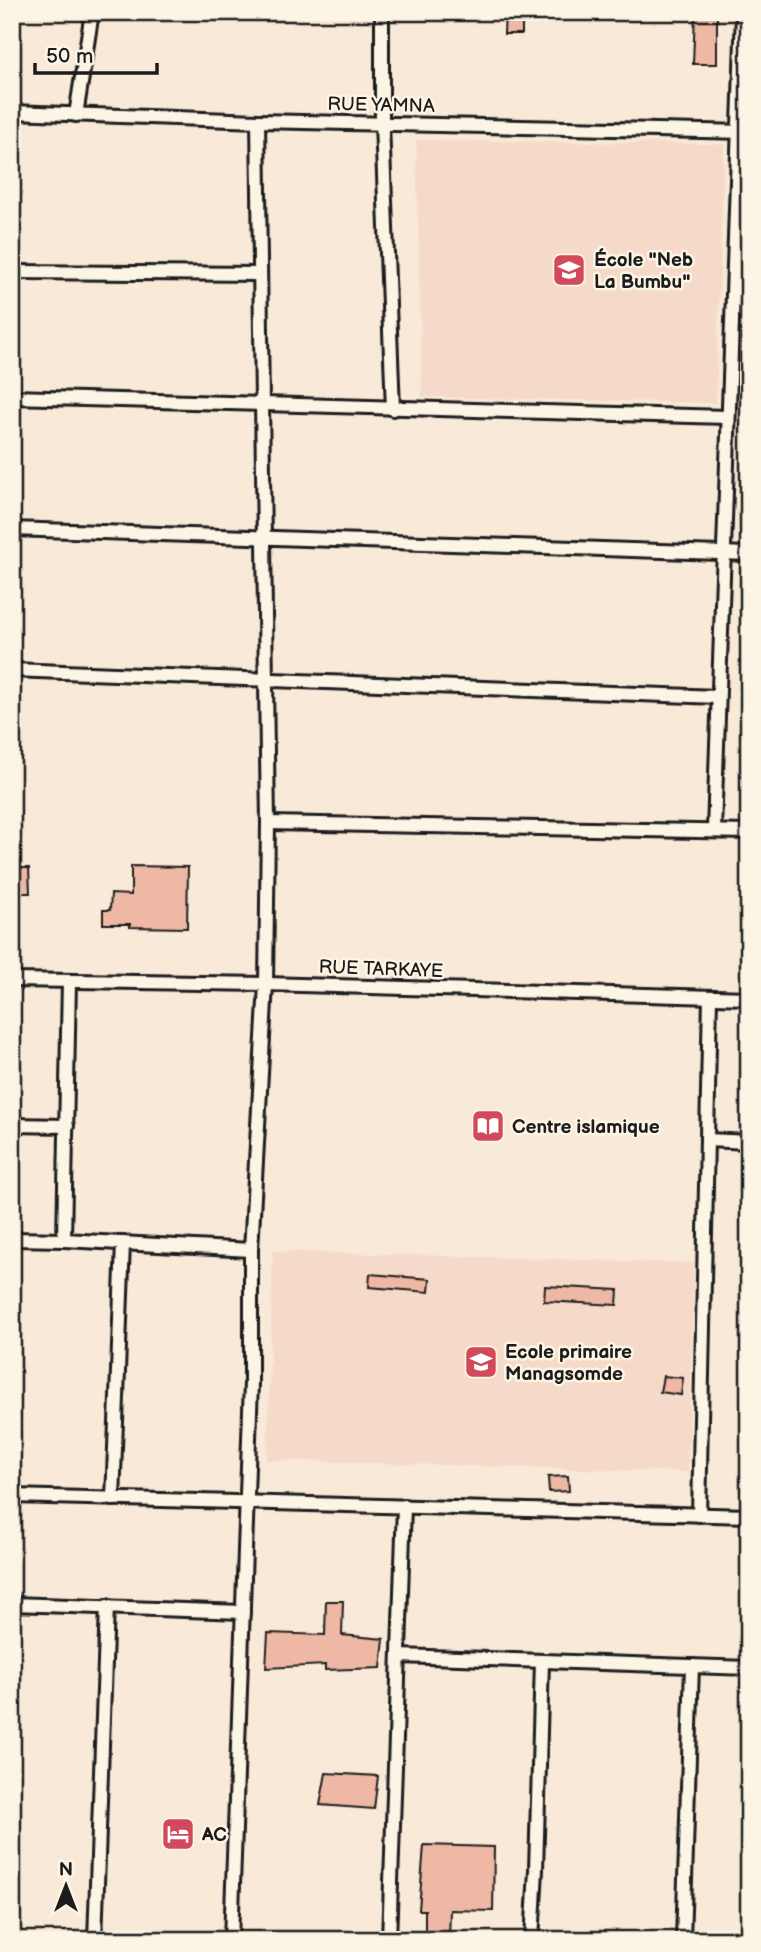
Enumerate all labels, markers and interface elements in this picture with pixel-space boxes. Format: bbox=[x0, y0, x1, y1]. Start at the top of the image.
scale bar bbox=[35, 32, 158, 76]
text: 50 m bbox=[46, 44, 93, 69]
street label: RUE YAMNA bbox=[327, 93, 435, 118]
place label: École "Neb La Bumbu" bbox=[594, 248, 693, 294]
school or university icon: École "Neb La Bumbu" bbox=[550, 251, 588, 289]
street label: RUE TARKAYE bbox=[318, 956, 444, 983]
library icon: Centre islamique bbox=[469, 1107, 507, 1145]
place label: Centre islamique bbox=[512, 1116, 660, 1139]
place label: Ecole primaire Managsomde bbox=[505, 1341, 632, 1386]
school or university icon: Ecole primaire Managsomde bbox=[462, 1343, 500, 1381]
hotel icon: AC bbox=[159, 1815, 197, 1853]
place label: AC bbox=[201, 1824, 227, 1847]
north arrow bbox=[32, 1850, 102, 1920]
text: N bbox=[59, 1859, 73, 1882]

